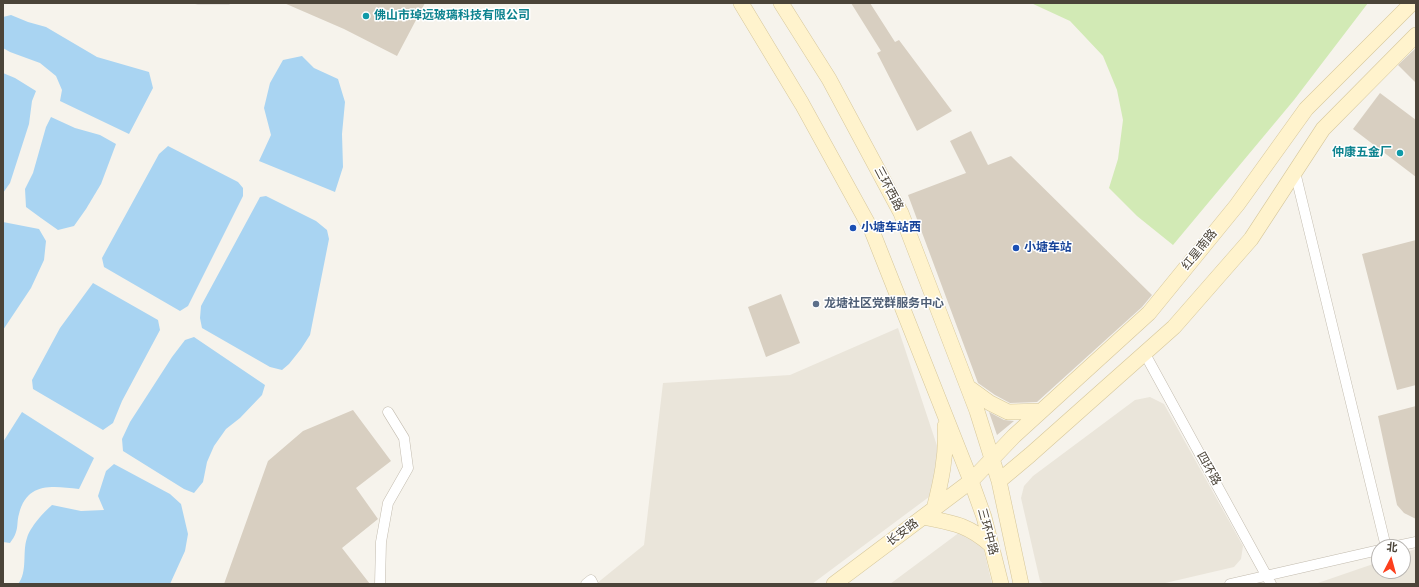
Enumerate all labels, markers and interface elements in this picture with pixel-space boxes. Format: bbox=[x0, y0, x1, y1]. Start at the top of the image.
place label: 佛山市琸远玻璃科技有限公司 bbox=[374, 9, 530, 23]
marker: 佛山市琸远玻璃科技有限公司 bbox=[361, 11, 371, 21]
place label: 仲康五金厂 bbox=[1332, 146, 1392, 160]
marker: 仲康五金厂 bbox=[1395, 148, 1405, 158]
street label: 三环西路 bbox=[870, 164, 906, 214]
place label: 小塘车站西 bbox=[861, 221, 921, 235]
marker: 小塘车站西 bbox=[848, 223, 858, 233]
street label: 红星南路 bbox=[1179, 227, 1221, 273]
place label: 小塘车站 bbox=[1024, 241, 1072, 255]
marker: 小塘车站 bbox=[1011, 243, 1021, 253]
place label: 龙塘社区党群服务中心 bbox=[824, 297, 944, 311]
marker: 龙塘社区党群服务中心 bbox=[811, 299, 821, 309]
street label: 四环路 bbox=[1193, 450, 1223, 488]
street label: 三环中路 bbox=[974, 507, 1000, 557]
street label: 长安路 bbox=[884, 516, 922, 550]
north arrow bbox=[1371, 539, 1411, 579]
text: 北 bbox=[1386, 540, 1398, 556]

